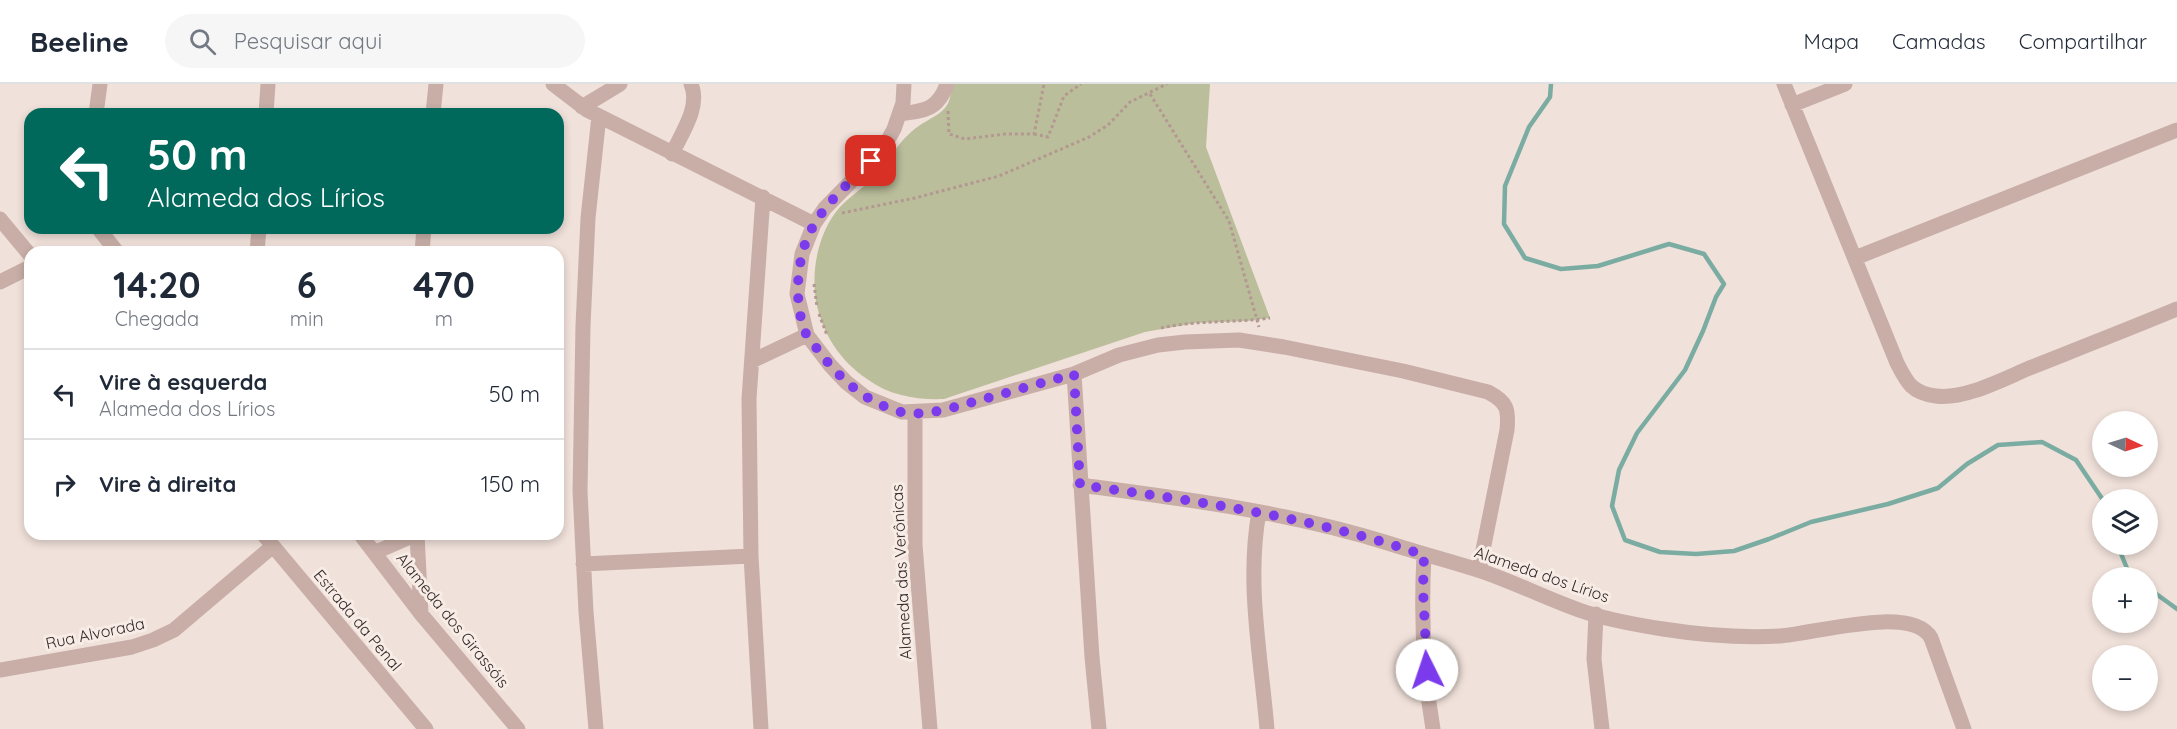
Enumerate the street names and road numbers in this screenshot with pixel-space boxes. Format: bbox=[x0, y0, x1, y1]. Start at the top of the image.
street label: Alameda das Verônicas bbox=[886, 484, 916, 660]
street label: Alameda dos Lírios bbox=[1472, 542, 1612, 606]
street label: Alameda dos Girassóis bbox=[392, 548, 514, 692]
street label: Estrada da Penal bbox=[310, 565, 406, 675]
street label: Rua Alvorada bbox=[44, 613, 146, 653]

